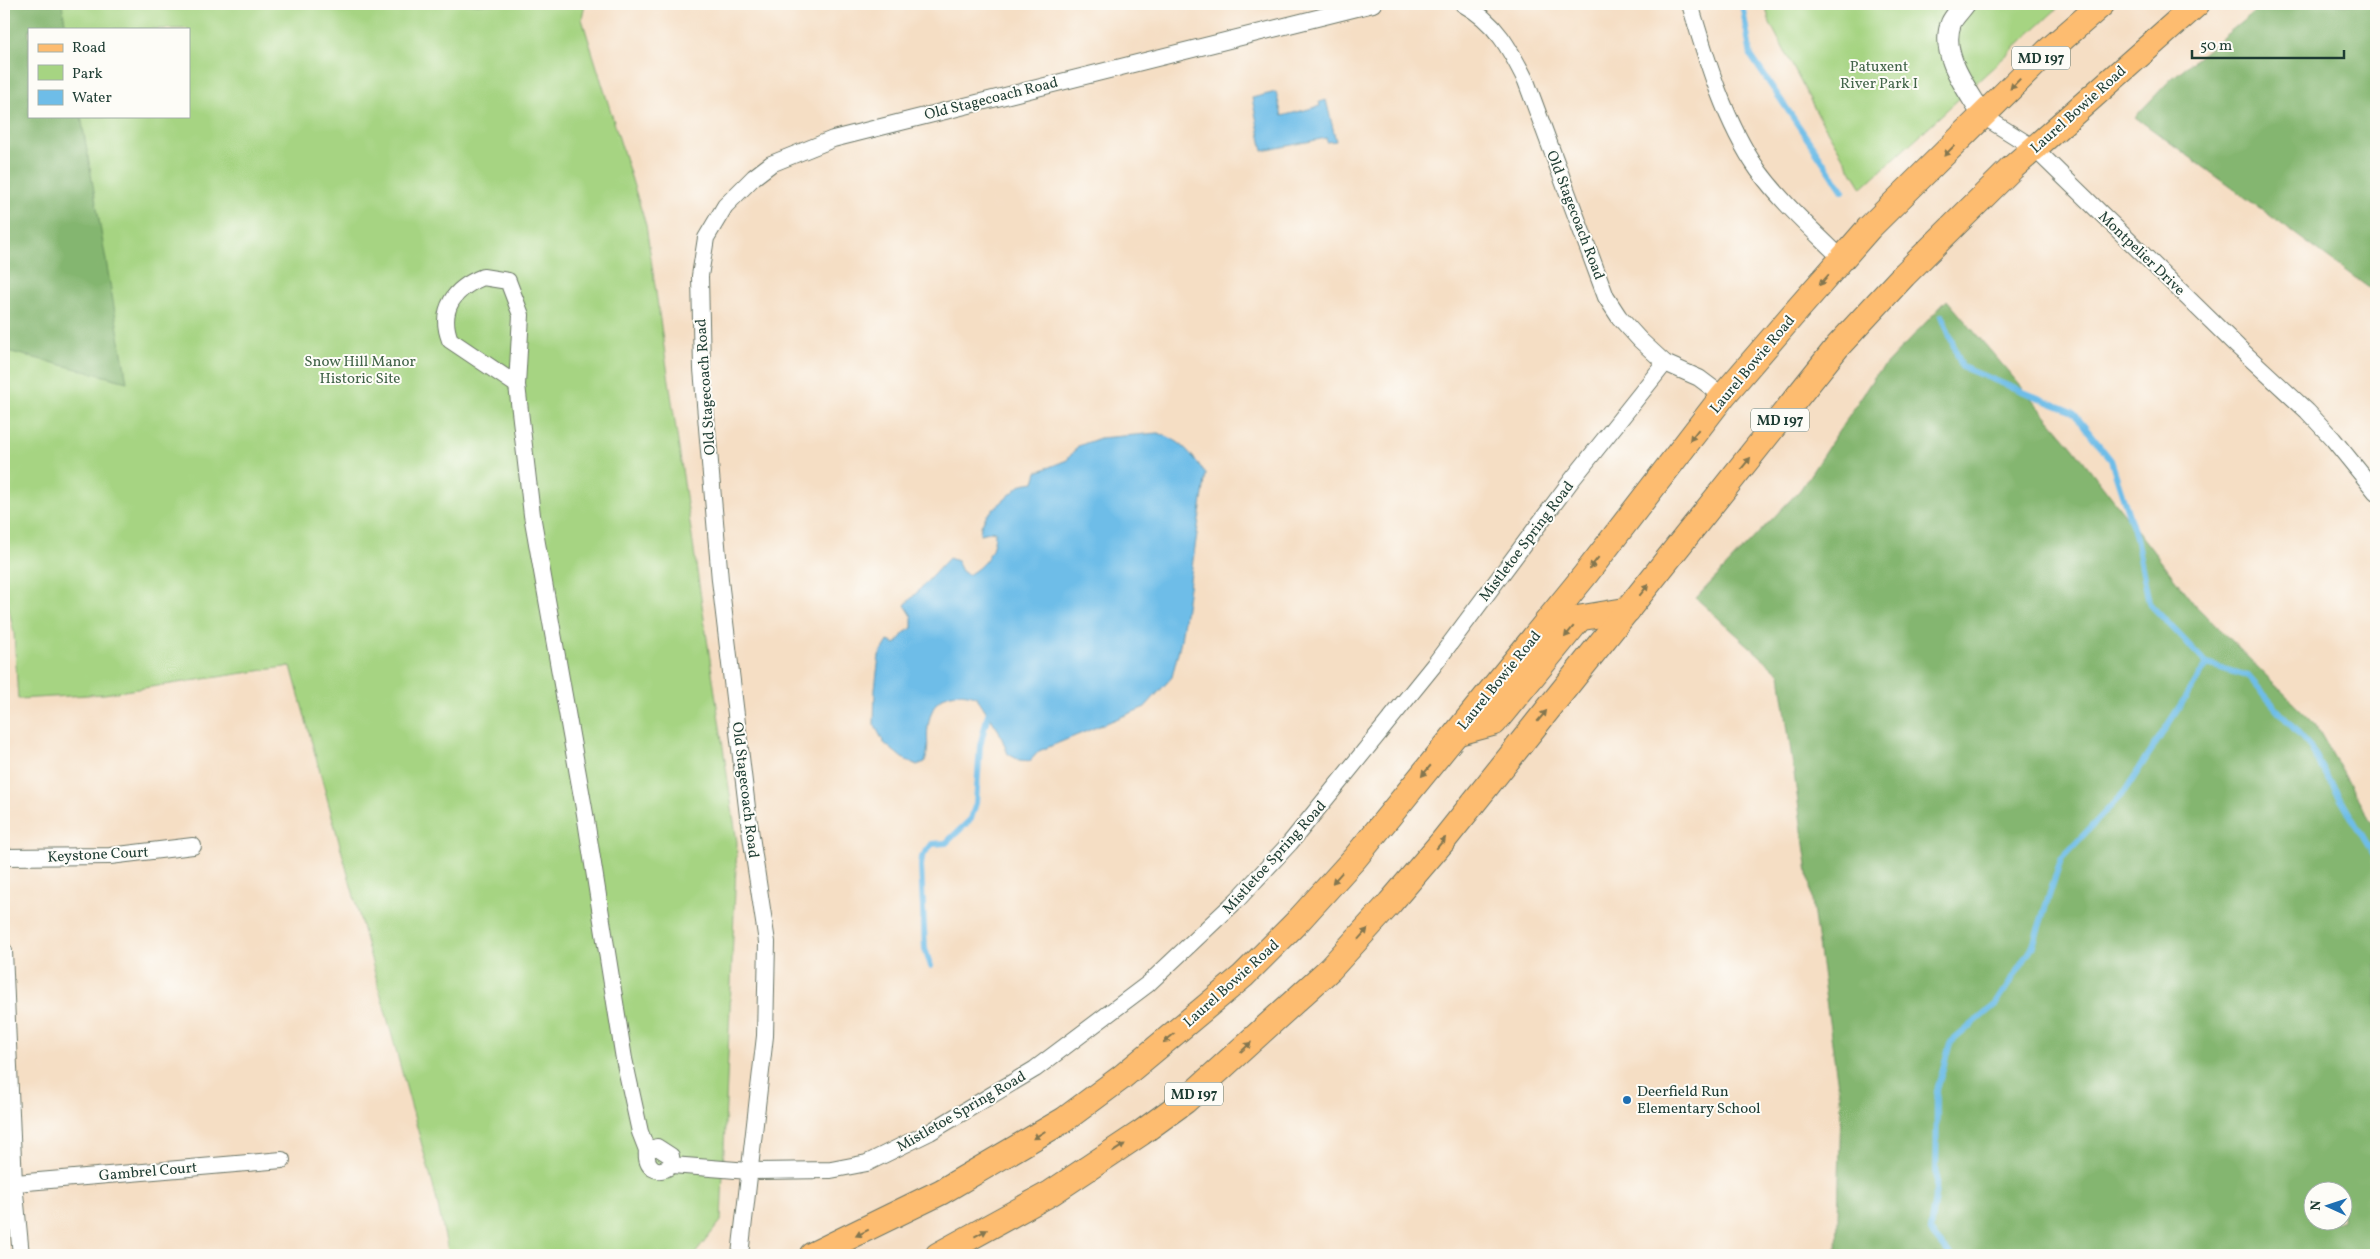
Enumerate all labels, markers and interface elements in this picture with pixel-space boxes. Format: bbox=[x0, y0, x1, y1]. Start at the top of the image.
legend bbox=[28, 28, 190, 118]
scale bar bbox=[2192, 28, 2345, 60]
text: 50 m bbox=[2200, 36, 2232, 57]
text: Road bbox=[72, 38, 106, 59]
road number: MD 197 bbox=[2012, 46, 2070, 70]
park label: Patuxent River Park I bbox=[1840, 57, 1918, 95]
street label: Laurel Bowie Road bbox=[2026, 61, 2132, 159]
text: Park bbox=[72, 64, 103, 85]
street label: Old Stagecoach Road bbox=[922, 73, 1060, 126]
one-way arrow bbox=[2009, 78, 2021, 90]
text: Water bbox=[72, 88, 112, 109]
one-way arrow bbox=[1943, 145, 1955, 157]
street label: Old Stagecoach Road bbox=[1540, 148, 1609, 283]
street label: Montpelier Drive bbox=[2093, 207, 2189, 301]
one-way arrow bbox=[1818, 273, 1830, 285]
street label: Laurel Bowie Road bbox=[1706, 311, 1801, 419]
street label: Old Stagecoach Road bbox=[691, 318, 722, 456]
park label: Snow Hill Manor Historic Site bbox=[304, 352, 416, 390]
road number: MD 197 bbox=[1751, 408, 1809, 432]
one-way arrow bbox=[1688, 428, 1699, 441]
one-way arrow bbox=[1740, 457, 1751, 470]
street label: Mistletoe Spring Road bbox=[1475, 477, 1580, 607]
one-way arrow bbox=[1589, 556, 1599, 570]
one-way arrow bbox=[1639, 584, 1650, 597]
one-way arrow bbox=[1563, 625, 1574, 638]
street label: Laurel Bowie Road bbox=[1453, 627, 1547, 735]
one-way arrow bbox=[1536, 710, 1547, 723]
street label: Old Stagecoach Road bbox=[726, 721, 763, 859]
one-way arrow bbox=[1421, 764, 1432, 777]
street label: Mistletoe Spring Road bbox=[1218, 797, 1332, 919]
one-way arrow bbox=[1435, 837, 1446, 850]
street label: Keystone Court bbox=[47, 842, 149, 869]
one-way arrow bbox=[1331, 871, 1343, 883]
one-way arrow bbox=[1357, 927, 1368, 940]
street label: Laurel Bowie Road bbox=[1179, 935, 1285, 1033]
one-way arrow bbox=[1163, 1033, 1176, 1044]
one-way arrow bbox=[1239, 1041, 1251, 1053]
street label: Mistletoe Spring Road bbox=[893, 1067, 1030, 1158]
road number: MD 197 bbox=[1165, 1082, 1223, 1106]
place label: Deerfield Run Elementary School bbox=[1637, 1082, 1760, 1120]
marker: Deerfield Run Elementary School bbox=[1621, 1094, 1633, 1106]
one-way arrow bbox=[1032, 1131, 1045, 1140]
one-way arrow bbox=[1113, 1143, 1126, 1153]
street label: Gambrel Court bbox=[98, 1158, 198, 1187]
north arrow bbox=[2302, 1182, 2352, 1232]
text: N bbox=[2307, 1200, 2326, 1211]
one-way arrow bbox=[854, 1228, 869, 1237]
one-way arrow bbox=[974, 1228, 987, 1237]

